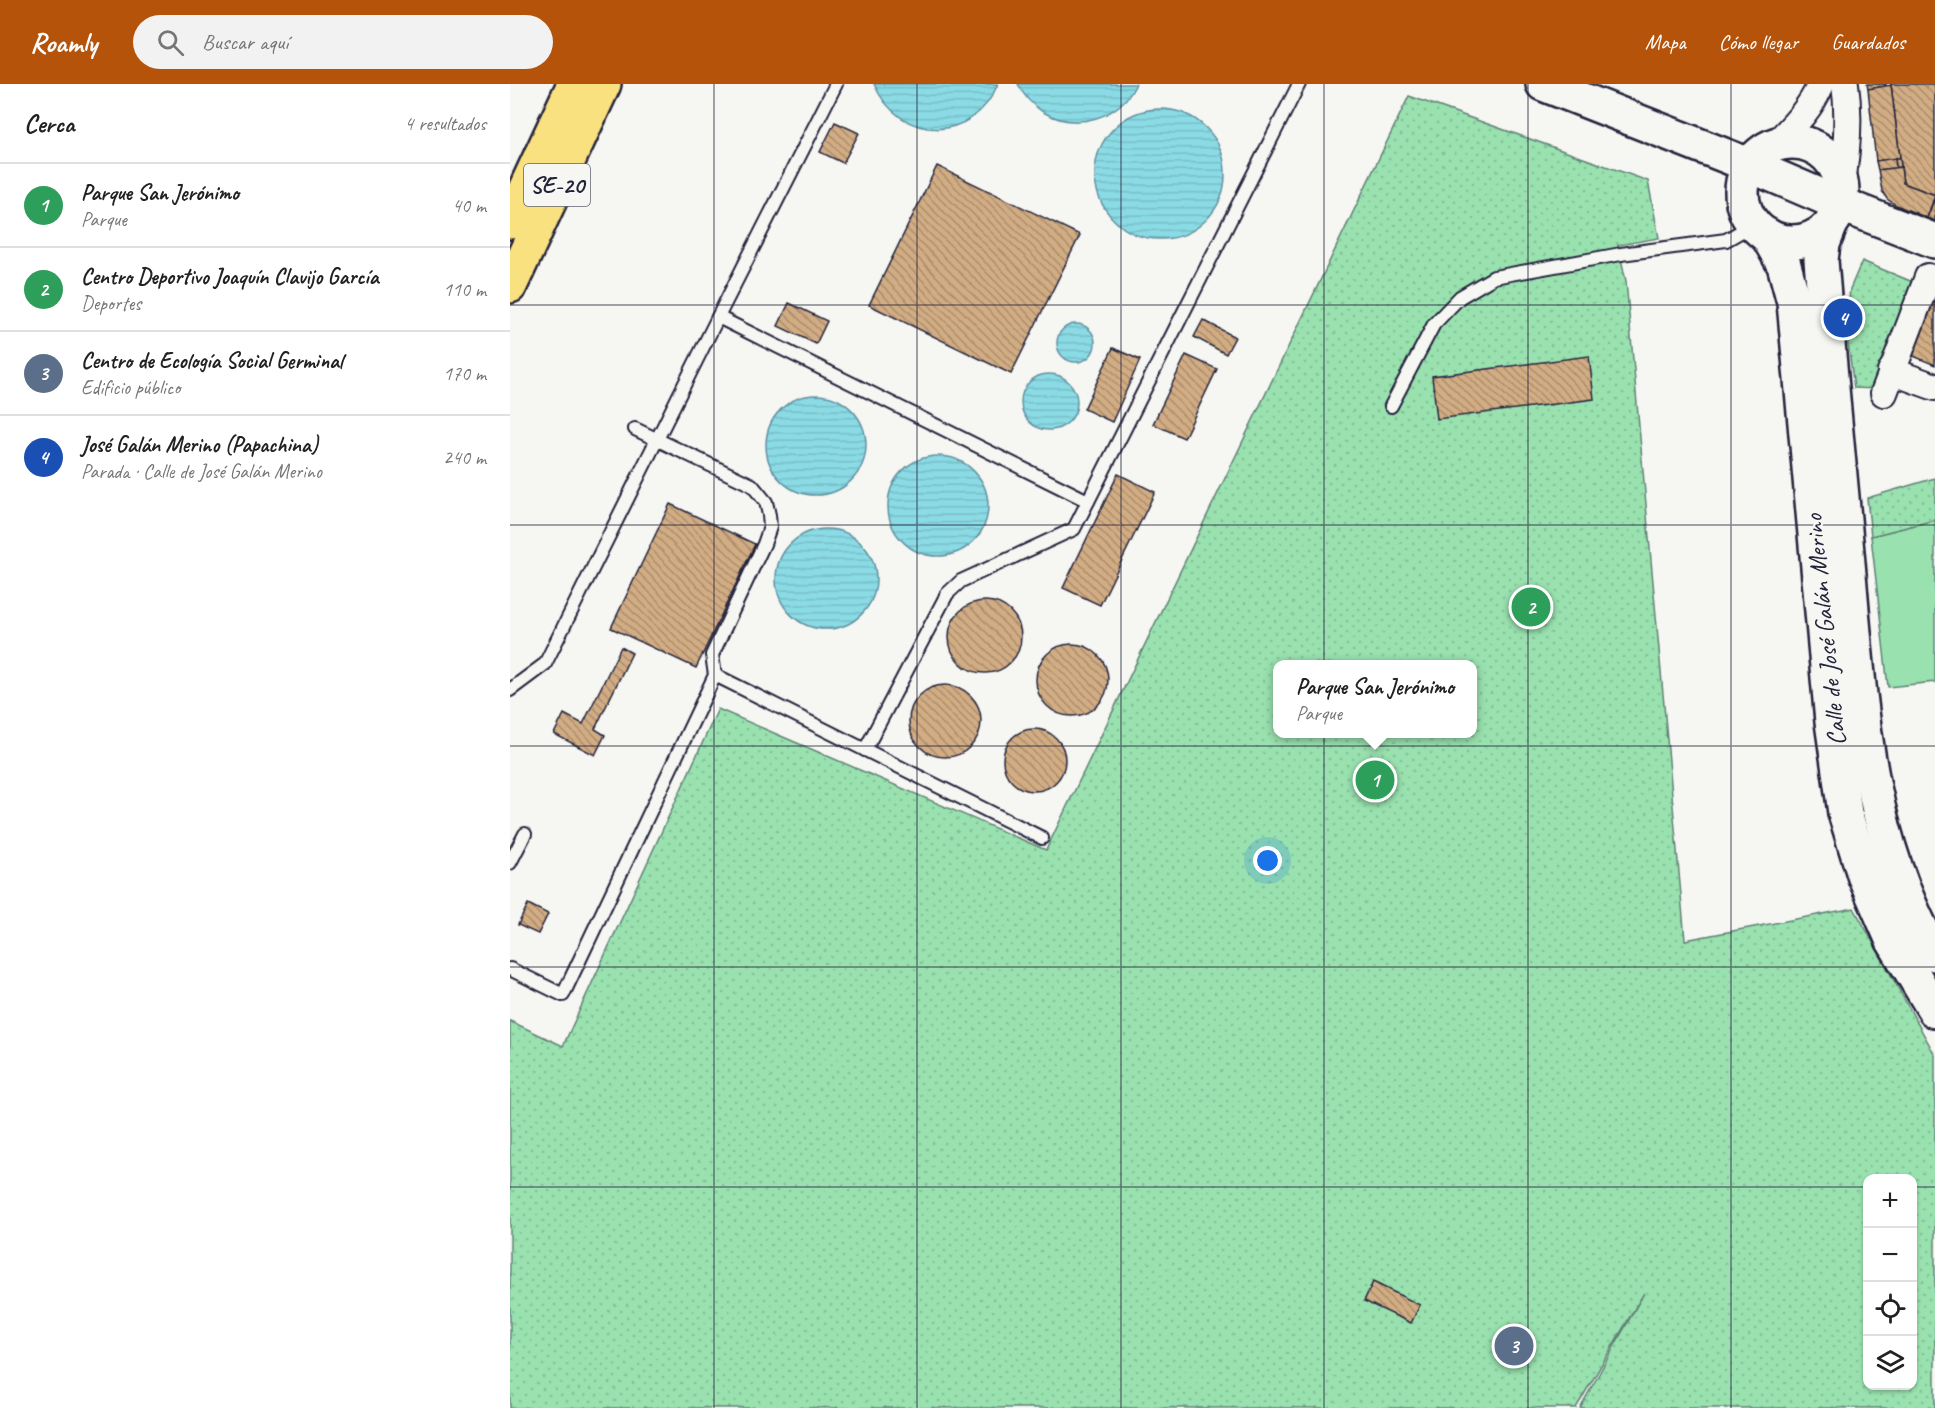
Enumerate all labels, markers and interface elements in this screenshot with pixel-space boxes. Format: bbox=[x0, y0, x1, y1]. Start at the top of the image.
search box bbox=[133, 15, 553, 69]
text: Roamly bbox=[30, 25, 97, 60]
icon: search bbox=[154, 26, 187, 59]
text: Buscar aquí bbox=[202, 28, 288, 56]
text: Mapa bbox=[1645, 29, 1686, 55]
text: Cómo llegar bbox=[1719, 29, 1798, 55]
text: Guardados bbox=[1831, 29, 1905, 55]
text: Cerca bbox=[24, 107, 74, 140]
text: 4 resultados bbox=[404, 111, 486, 136]
road number: SE-20 bbox=[524, 164, 590, 206]
text: Parque San Jerónimo bbox=[81, 179, 239, 207]
text: 1 bbox=[39, 193, 48, 218]
text: 40 m bbox=[452, 193, 486, 218]
text: Parque bbox=[81, 207, 127, 232]
text: Centro Deportivo Joaquín Clavijo García bbox=[81, 263, 378, 291]
text: 2 bbox=[39, 277, 48, 302]
text: 110 m bbox=[443, 277, 486, 302]
text: Deportes bbox=[81, 291, 141, 316]
pin: 4 bbox=[1824, 296, 1862, 340]
text: Centro de Ecología Social Germinal bbox=[81, 347, 343, 375]
text: 3 bbox=[39, 361, 48, 386]
text: 170 m bbox=[443, 361, 486, 386]
text: Edificio público bbox=[81, 375, 180, 400]
text: José Galán Merino (Papachina) bbox=[81, 431, 318, 459]
text: 4 bbox=[39, 445, 48, 470]
text: 240 m bbox=[443, 445, 486, 470]
text: Parada · Calle de José Galán Merino bbox=[81, 459, 322, 484]
street label: Calle de José Galán Merino bbox=[1796, 511, 1854, 747]
pin: 2 bbox=[1512, 584, 1550, 630]
popup bbox=[1273, 660, 1477, 738]
text: Parque San Jerónimo bbox=[1296, 673, 1454, 701]
text: Parque bbox=[1296, 701, 1342, 726]
pin: 1 bbox=[1356, 758, 1394, 802]
your location bbox=[1253, 846, 1282, 875]
map controls bbox=[1863, 1174, 1917, 1390]
button: + bbox=[1863, 1174, 1917, 1228]
button: − bbox=[1863, 1228, 1917, 1282]
button: locate bbox=[1863, 1282, 1917, 1336]
pin: 3 bbox=[1494, 1324, 1534, 1368]
button: layers bbox=[1863, 1336, 1917, 1390]

